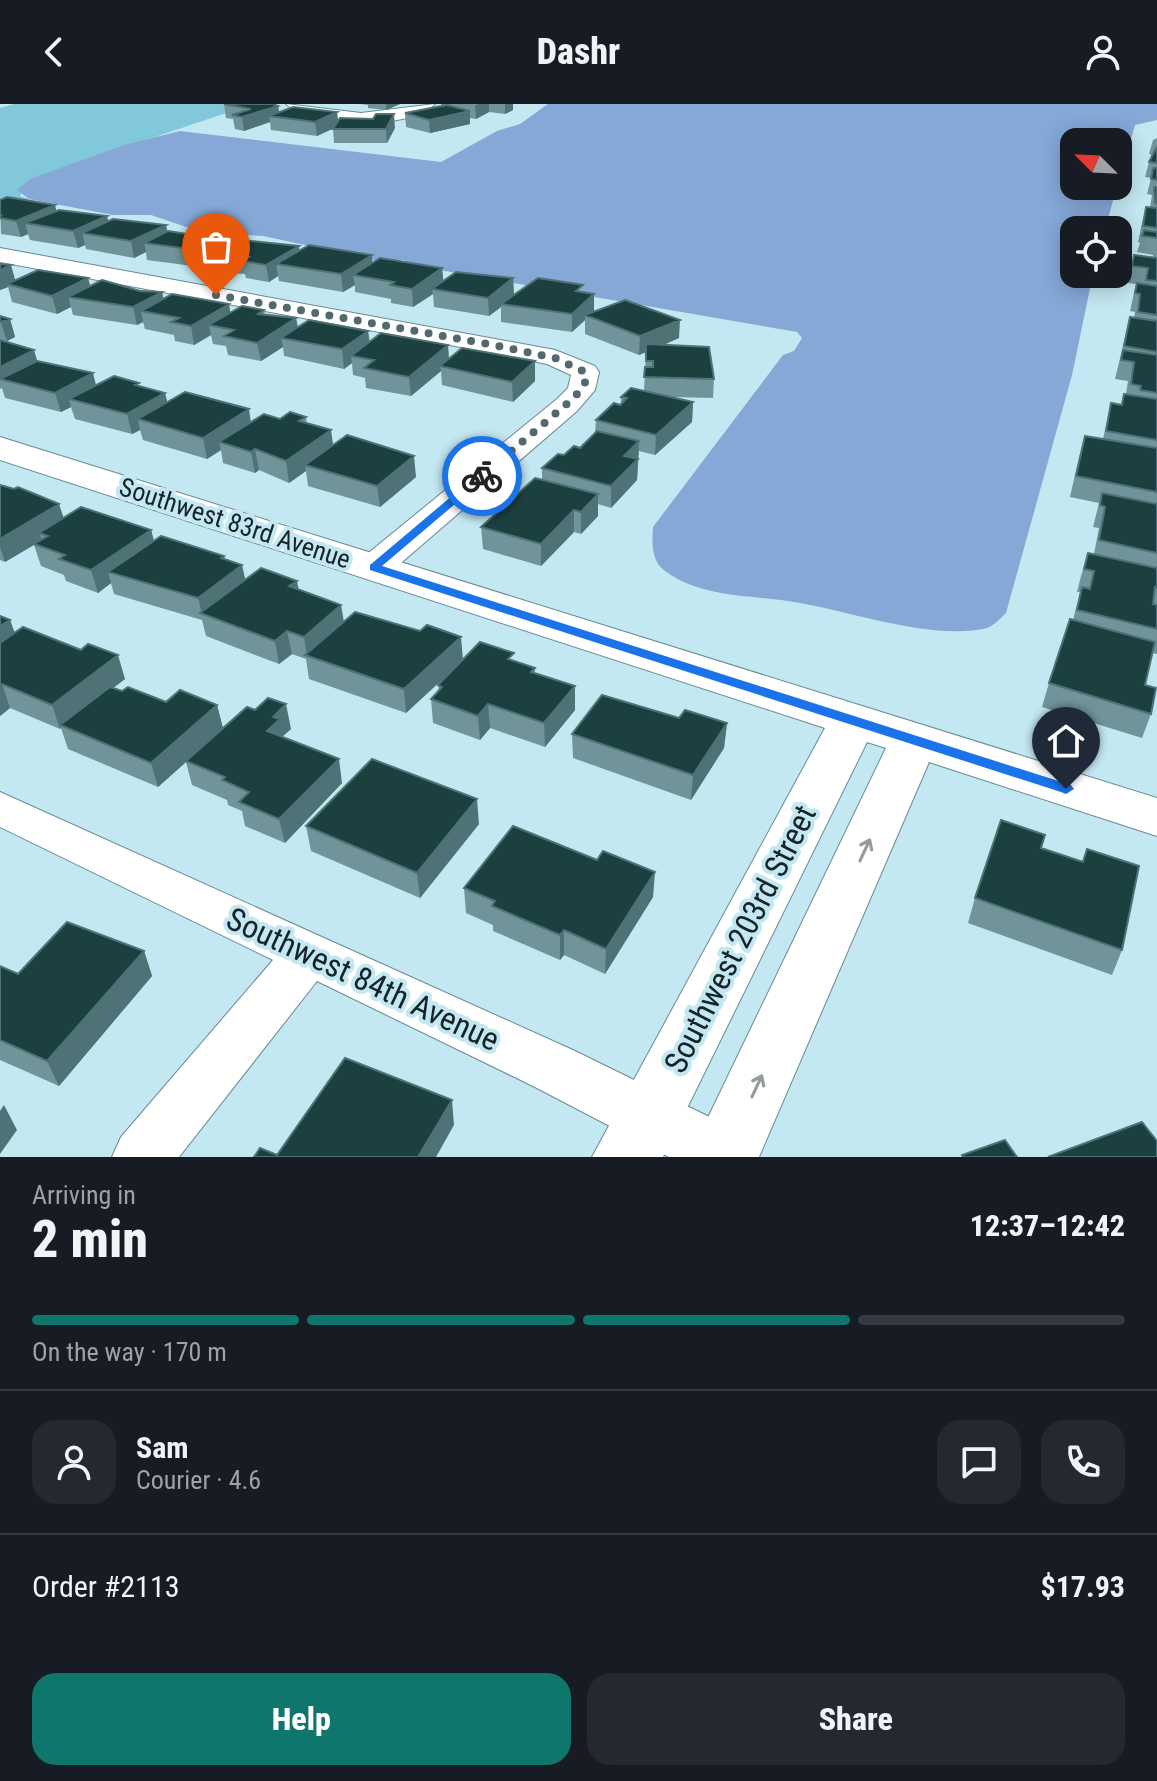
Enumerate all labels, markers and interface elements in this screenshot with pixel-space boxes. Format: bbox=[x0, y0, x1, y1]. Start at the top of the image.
icon: back bbox=[32, 30, 76, 74]
icon: person bbox=[1081, 30, 1125, 74]
text: Dashr bbox=[537, 31, 620, 73]
north arrow bbox=[1060, 128, 1132, 200]
map controls bbox=[1060, 128, 1132, 288]
pin bbox=[182, 213, 250, 295]
button: locate bbox=[1060, 216, 1132, 288]
icon: bag bbox=[194, 225, 238, 269]
courier bbox=[442, 436, 522, 516]
icon: bike bbox=[460, 454, 504, 498]
street label: Southwest 83rd Avenue bbox=[116, 471, 354, 575]
pin bbox=[1032, 707, 1100, 789]
icon: home bbox=[1044, 719, 1088, 763]
street label: Southwest 203rd Street bbox=[656, 799, 824, 1079]
one-way arrow bbox=[858, 838, 873, 862]
street label: Southwest 84th Avenue bbox=[221, 899, 505, 1059]
one-way arrow bbox=[750, 1074, 765, 1099]
text: Arriving in bbox=[32, 1180, 136, 1210]
text: 12:37–12:42 bbox=[970, 1208, 1125, 1243]
text: 2 min bbox=[32, 1209, 148, 1270]
text: On the way · 170 m bbox=[32, 1337, 227, 1367]
button: person bbox=[32, 1420, 116, 1504]
button: chat bbox=[937, 1420, 1021, 1504]
button: phone bbox=[1041, 1420, 1125, 1504]
text: Sam bbox=[136, 1430, 189, 1465]
text: Courier · 4.6 bbox=[136, 1465, 261, 1495]
text: Order #2113 bbox=[32, 1569, 180, 1604]
text: $17.93 bbox=[1040, 1569, 1125, 1604]
button: Help bbox=[32, 1673, 571, 1765]
button: Share bbox=[587, 1673, 1125, 1765]

